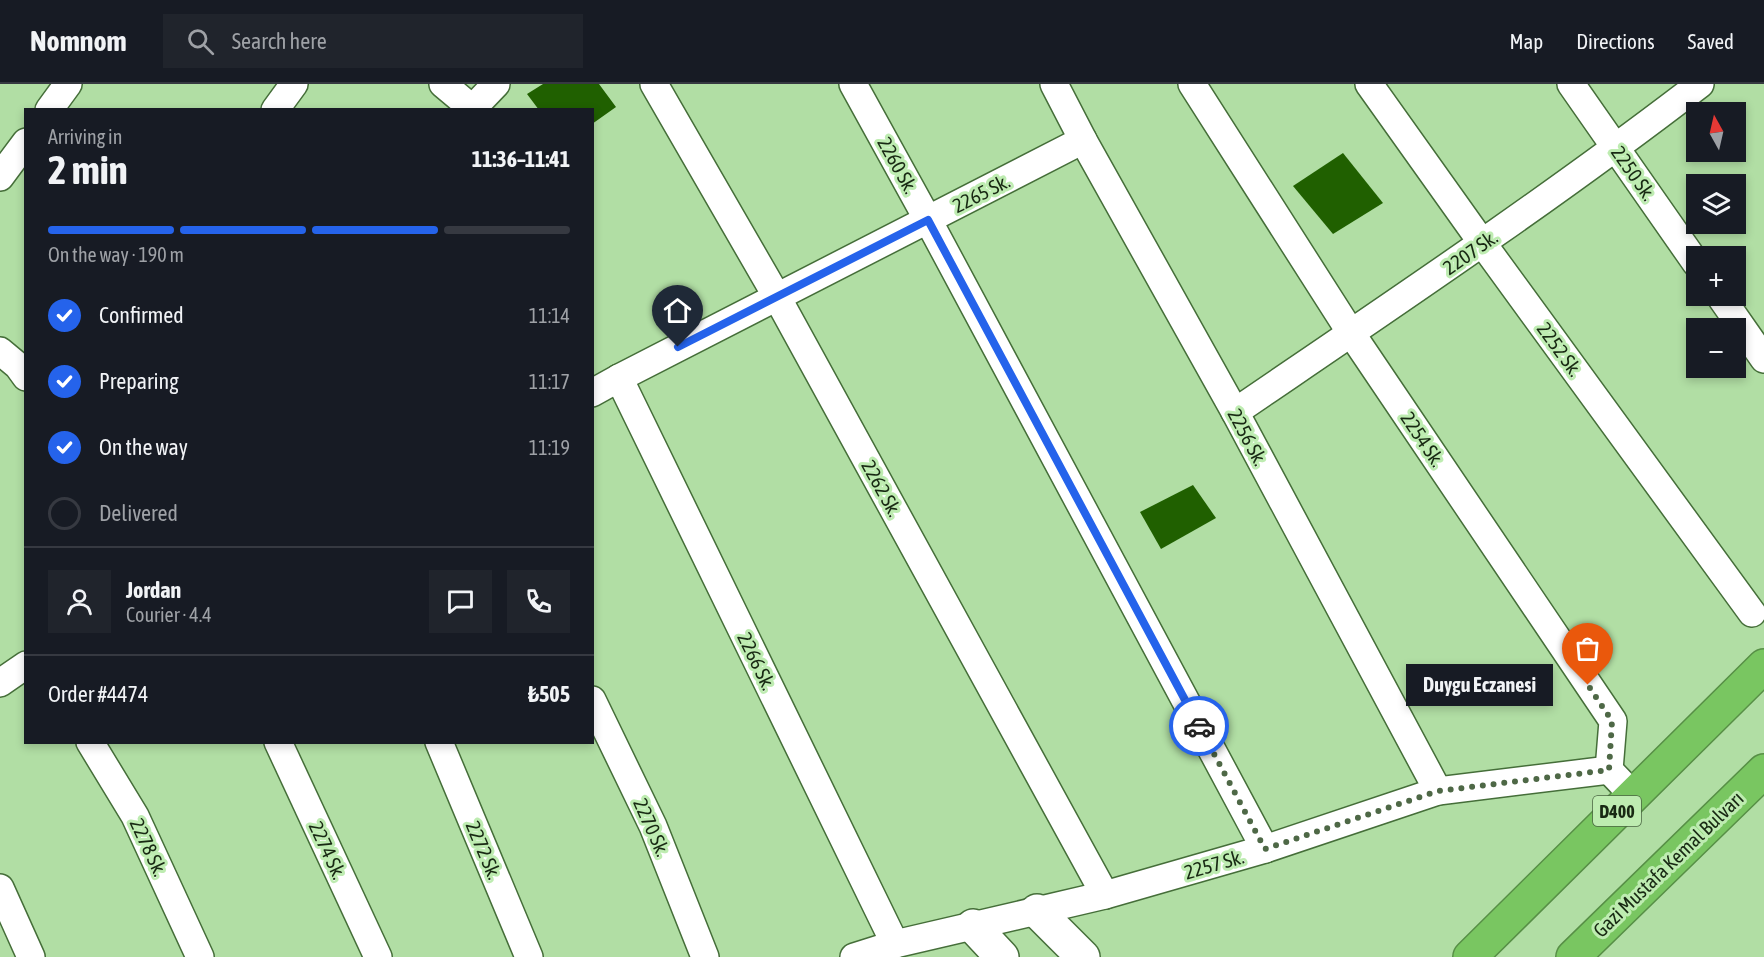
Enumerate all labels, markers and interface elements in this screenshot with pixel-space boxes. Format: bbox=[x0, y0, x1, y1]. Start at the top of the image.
search box bbox=[163, 14, 583, 68]
text: Nomnom bbox=[30, 25, 127, 57]
icon: search bbox=[184, 25, 217, 58]
text: Search here bbox=[232, 28, 327, 54]
text: Map bbox=[1509, 29, 1543, 53]
text: Directions bbox=[1576, 29, 1655, 53]
text: Saved bbox=[1688, 29, 1734, 53]
north arrow bbox=[1686, 102, 1746, 162]
map controls bbox=[1686, 102, 1746, 378]
text: Arriving in bbox=[48, 125, 122, 148]
street label: 2260 Sk. bbox=[873, 133, 923, 197]
street label: 2250 Sk. bbox=[1607, 141, 1661, 205]
text: 11:36–11:41 bbox=[472, 146, 570, 172]
text: 2 min bbox=[48, 148, 128, 192]
street label: 2265 Sk. bbox=[949, 169, 1013, 217]
button: layers bbox=[1686, 174, 1746, 234]
street label: 2207 Sk. bbox=[1438, 225, 1502, 279]
text: On the way · 190 m bbox=[48, 243, 184, 266]
button: + bbox=[1686, 246, 1746, 306]
pin bbox=[652, 285, 703, 347]
icon: home bbox=[661, 294, 694, 327]
icon: check bbox=[48, 299, 81, 332]
text: Confirmed bbox=[99, 302, 184, 328]
text: 11:14 bbox=[529, 304, 570, 327]
street label: 2252 Sk. bbox=[1533, 318, 1587, 380]
button: − bbox=[1686, 318, 1746, 378]
icon: check bbox=[48, 365, 81, 398]
text: Preparing bbox=[99, 368, 179, 394]
text: 11:17 bbox=[529, 370, 570, 393]
street label: 2256 Sk. bbox=[1224, 405, 1272, 469]
street label: 2254 Sk. bbox=[1396, 407, 1450, 471]
icon: check bbox=[48, 431, 81, 464]
text: On the way bbox=[99, 434, 188, 460]
text: 11:19 bbox=[529, 436, 570, 459]
street label: 2262 Sk. bbox=[857, 456, 907, 520]
text: Delivered bbox=[99, 500, 178, 526]
button: person bbox=[48, 570, 111, 633]
button: chat bbox=[429, 570, 492, 633]
button: phone bbox=[507, 570, 570, 633]
text: Jordan bbox=[126, 577, 181, 603]
text: Courier · 4.4 bbox=[126, 603, 212, 626]
pin bbox=[1562, 623, 1613, 685]
street label: 2266 Sk. bbox=[733, 628, 781, 694]
icon: bag bbox=[1571, 632, 1604, 665]
callout: Duygu Eczanesi bbox=[1405, 664, 1552, 706]
text: Duygu Eczanesi bbox=[1423, 673, 1536, 696]
text: Order #4474 bbox=[48, 681, 148, 707]
text: ₺505 bbox=[528, 681, 570, 707]
courier bbox=[1169, 696, 1229, 756]
icon: car bbox=[1183, 710, 1216, 743]
street label: Gazi Mustafa Kemal Bulvarı bbox=[1588, 786, 1748, 942]
street label: 2270 Sk. bbox=[629, 794, 675, 860]
road number: D400 bbox=[1593, 796, 1641, 826]
street label: 2278 Sk. bbox=[126, 814, 172, 880]
street label: 2274 Sk. bbox=[305, 817, 351, 883]
street label: 2272 Sk. bbox=[461, 817, 507, 883]
street label: 2257 Sk. bbox=[1181, 845, 1247, 883]

